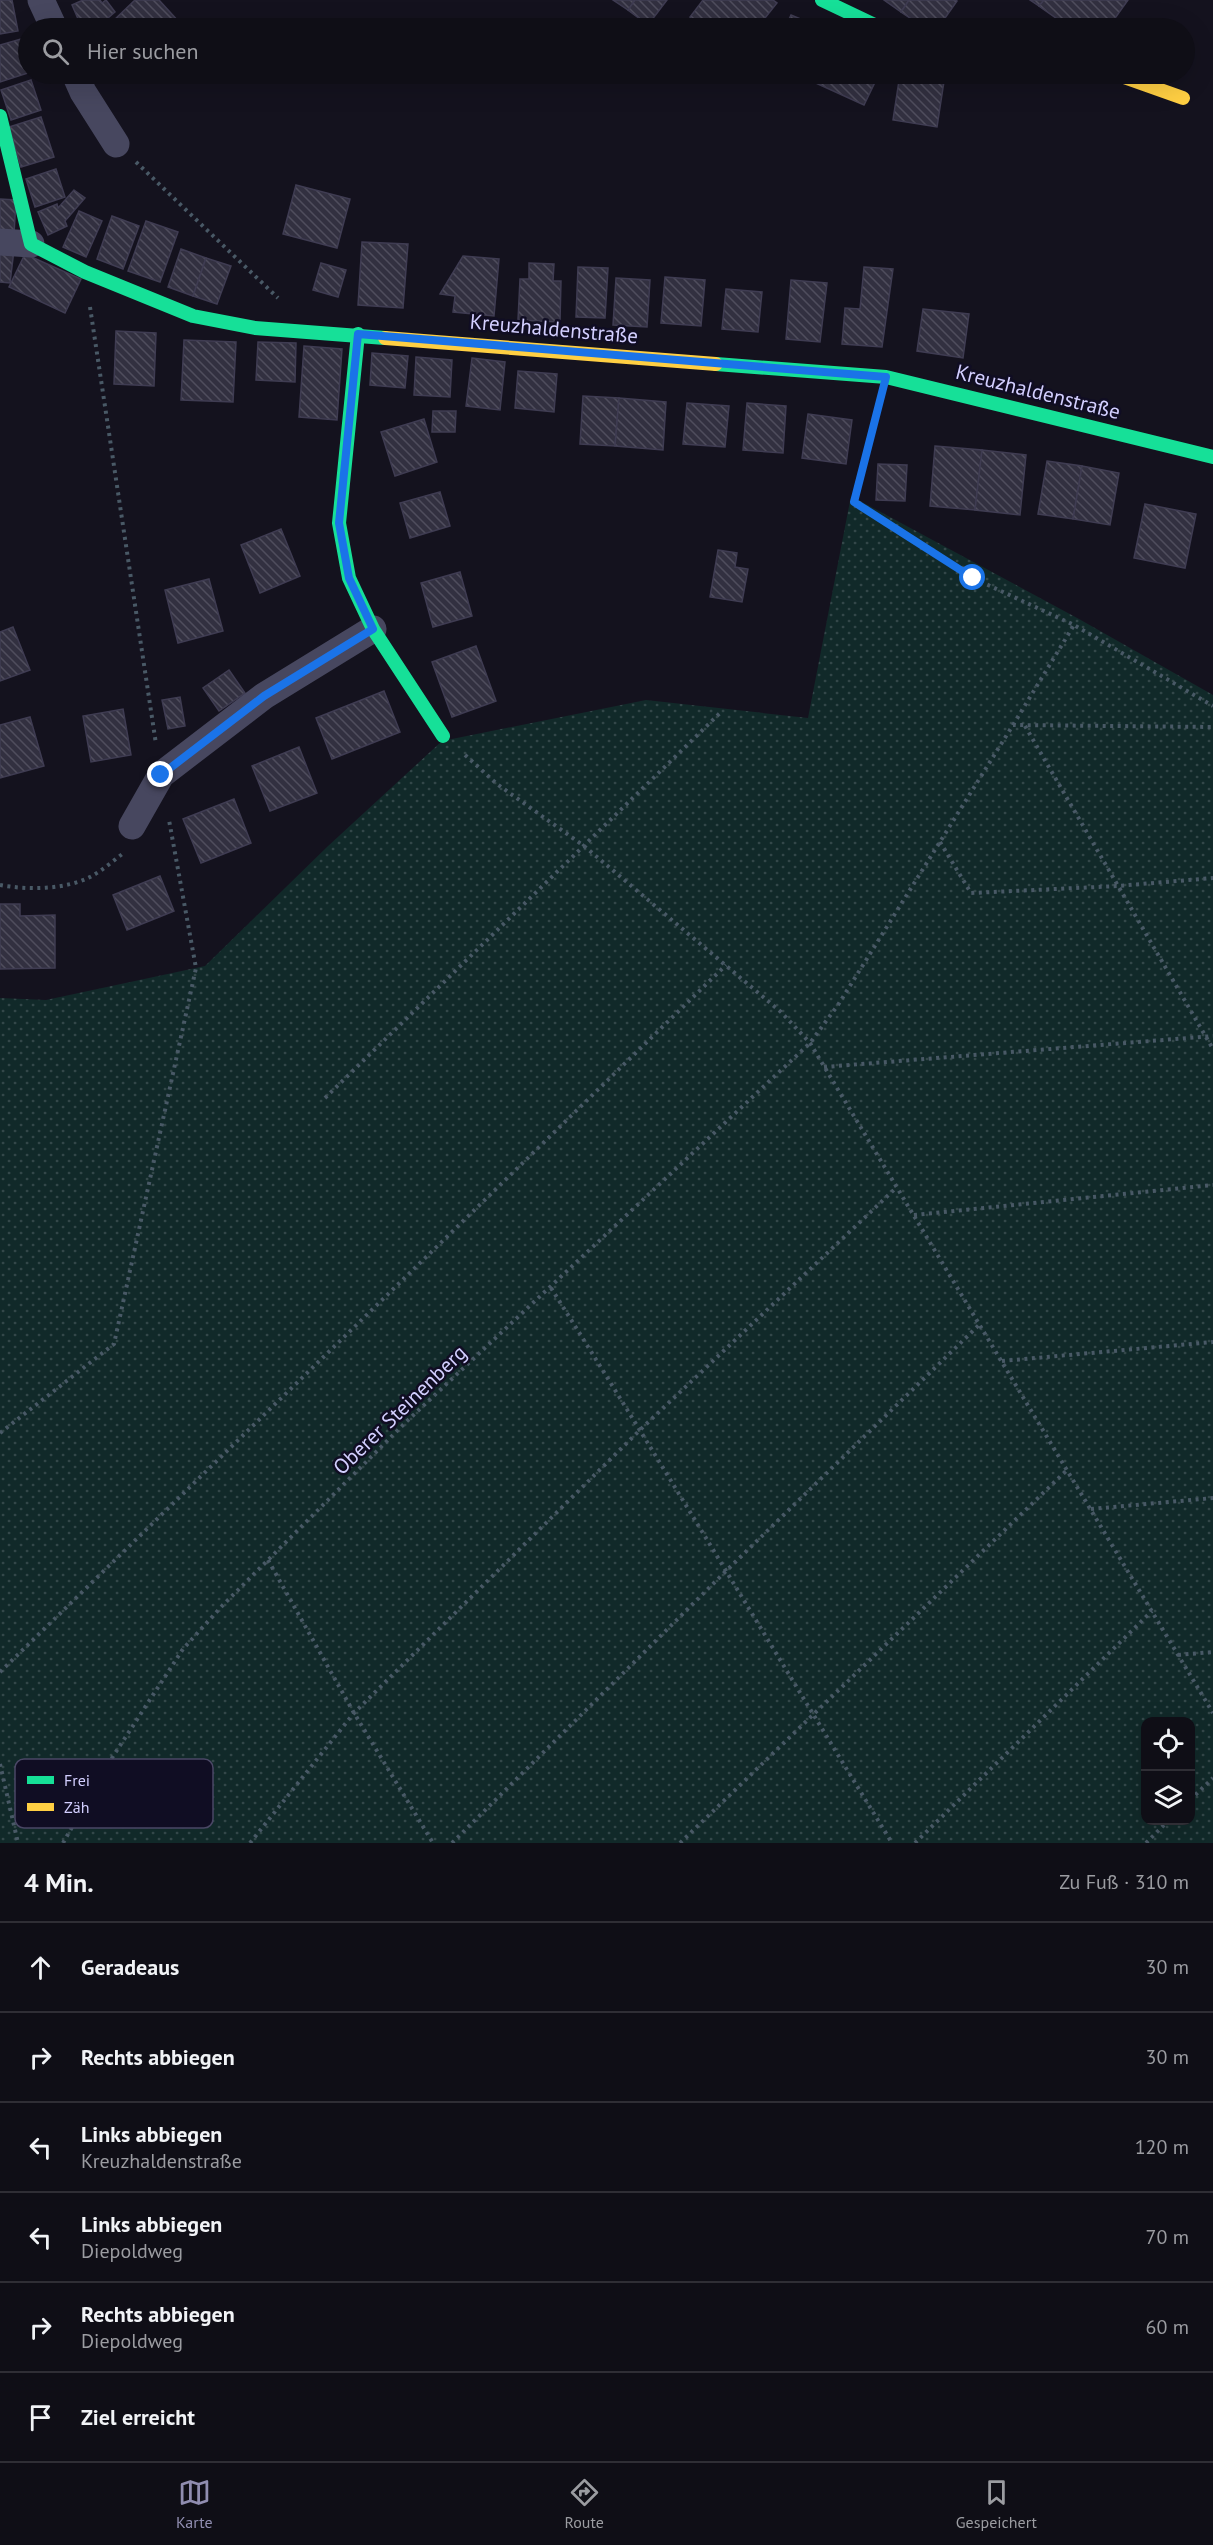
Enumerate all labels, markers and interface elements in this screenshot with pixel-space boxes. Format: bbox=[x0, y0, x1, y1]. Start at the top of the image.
search box bbox=[18, 18, 1195, 84]
icon: search bbox=[39, 35, 72, 68]
text: Hier suchen bbox=[87, 37, 199, 65]
street label: Kreuzhaldenstraße bbox=[469, 308, 639, 349]
street label: Kreuzhaldenstraße bbox=[953, 358, 1123, 425]
route start bbox=[959, 564, 985, 590]
route end bbox=[147, 761, 173, 787]
street label: Oberer Steinenberg bbox=[327, 1339, 472, 1480]
map controls bbox=[1141, 1717, 1195, 1825]
button: locate bbox=[1141, 1717, 1195, 1771]
legend bbox=[15, 1759, 213, 1828]
text: Frei bbox=[64, 1770, 90, 1790]
button: layers bbox=[1141, 1771, 1195, 1825]
text: Zäh bbox=[64, 1797, 89, 1817]
text: 4 Min. bbox=[24, 1866, 94, 1899]
text: Zu Fuß · 310 m bbox=[1059, 1869, 1189, 1895]
icon: ahead bbox=[24, 1951, 57, 1984]
text: Geradeaus bbox=[81, 1953, 179, 1981]
text: 30 m bbox=[1146, 1954, 1189, 1980]
icon: right bbox=[24, 2041, 57, 2074]
text: Rechts abbiegen bbox=[81, 2043, 235, 2071]
text: 30 m bbox=[1146, 2044, 1189, 2070]
text: Links abbiegen bbox=[81, 2120, 222, 2148]
icon: left bbox=[24, 2131, 57, 2164]
text: 120 m bbox=[1135, 2134, 1189, 2160]
text: Kreuzhaldenstraße bbox=[81, 2148, 242, 2174]
text: Links abbiegen bbox=[81, 2210, 222, 2238]
icon: left bbox=[24, 2221, 57, 2254]
text: 70 m bbox=[1146, 2224, 1189, 2250]
text: Diepoldweg bbox=[81, 2238, 183, 2264]
text: Rechts abbiegen bbox=[81, 2300, 235, 2328]
icon: right bbox=[24, 2311, 57, 2344]
text: 60 m bbox=[1146, 2314, 1189, 2340]
text: Diepoldweg bbox=[81, 2328, 183, 2354]
icon: arrive bbox=[24, 2401, 57, 2434]
text: Ziel erreicht bbox=[81, 2403, 195, 2431]
tab: Karte bbox=[176, 2476, 213, 2532]
tab: Route bbox=[565, 2476, 604, 2532]
tab: Gespeichert bbox=[956, 2476, 1037, 2532]

